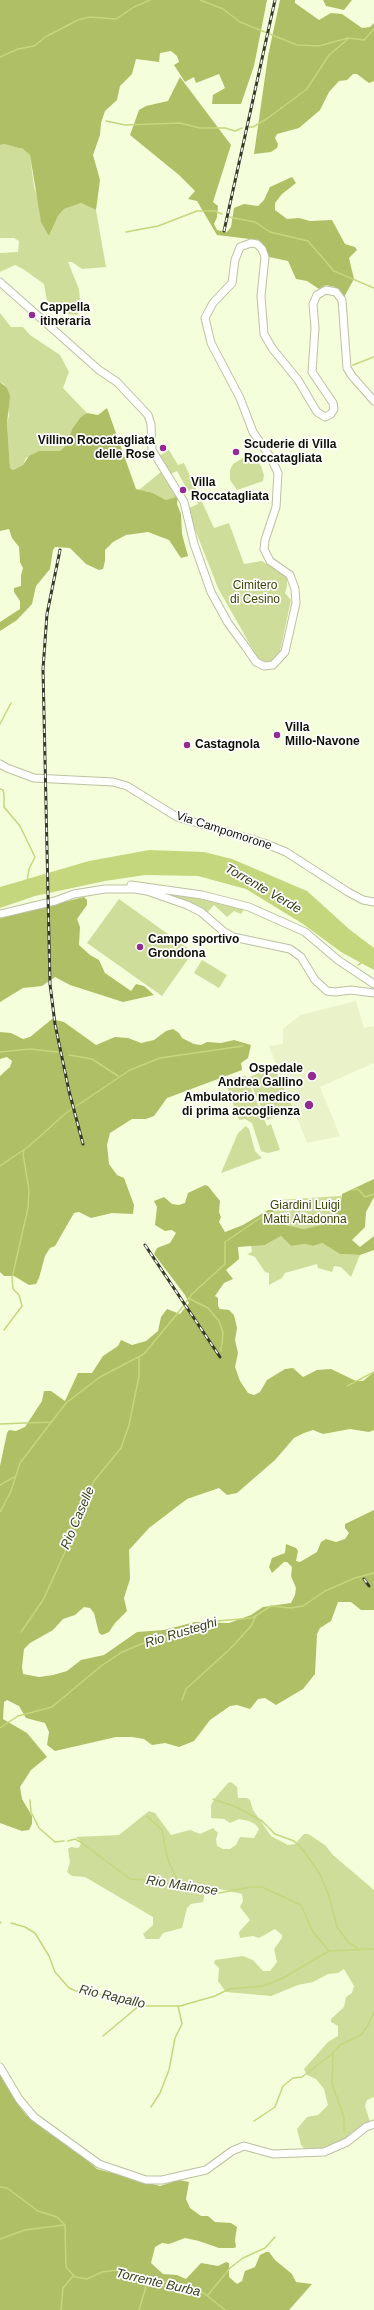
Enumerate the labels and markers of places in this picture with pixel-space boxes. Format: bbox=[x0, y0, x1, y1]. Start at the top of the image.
place label: Cappella itineraria bbox=[40, 301, 91, 329]
marker: Cappella itineraria bbox=[27, 310, 37, 320]
place label: Villino Roccatagliata delle Rose bbox=[38, 434, 155, 462]
place label: Scuderie di Villa Roccatagliata bbox=[244, 438, 336, 466]
marker: Villino Roccatagliata delle Rose bbox=[158, 443, 168, 453]
marker: Scuderie di Villa Roccatagliata bbox=[231, 447, 241, 457]
place label: Villa Roccatagliata bbox=[191, 476, 269, 504]
marker: Villa Roccatagliata bbox=[178, 485, 188, 495]
place label: Villa Millo-Navone bbox=[285, 721, 360, 749]
marker: Villa Millo-Navone bbox=[272, 730, 282, 740]
place label: Castagnola bbox=[195, 738, 260, 752]
marker: Castagnola bbox=[182, 740, 192, 750]
place label: Campo sportivo Grondona bbox=[148, 933, 239, 961]
marker: Campo sportivo Grondona bbox=[135, 942, 145, 952]
place label: Ospedale Andrea Gallino bbox=[218, 1062, 303, 1090]
marker: Ospedale Andrea Gallino bbox=[306, 1070, 318, 1082]
place label: Ambulatorio medico di prima accoglienza bbox=[182, 1091, 300, 1119]
marker: Ambulatorio medico di prima accoglienza bbox=[303, 1099, 315, 1111]

